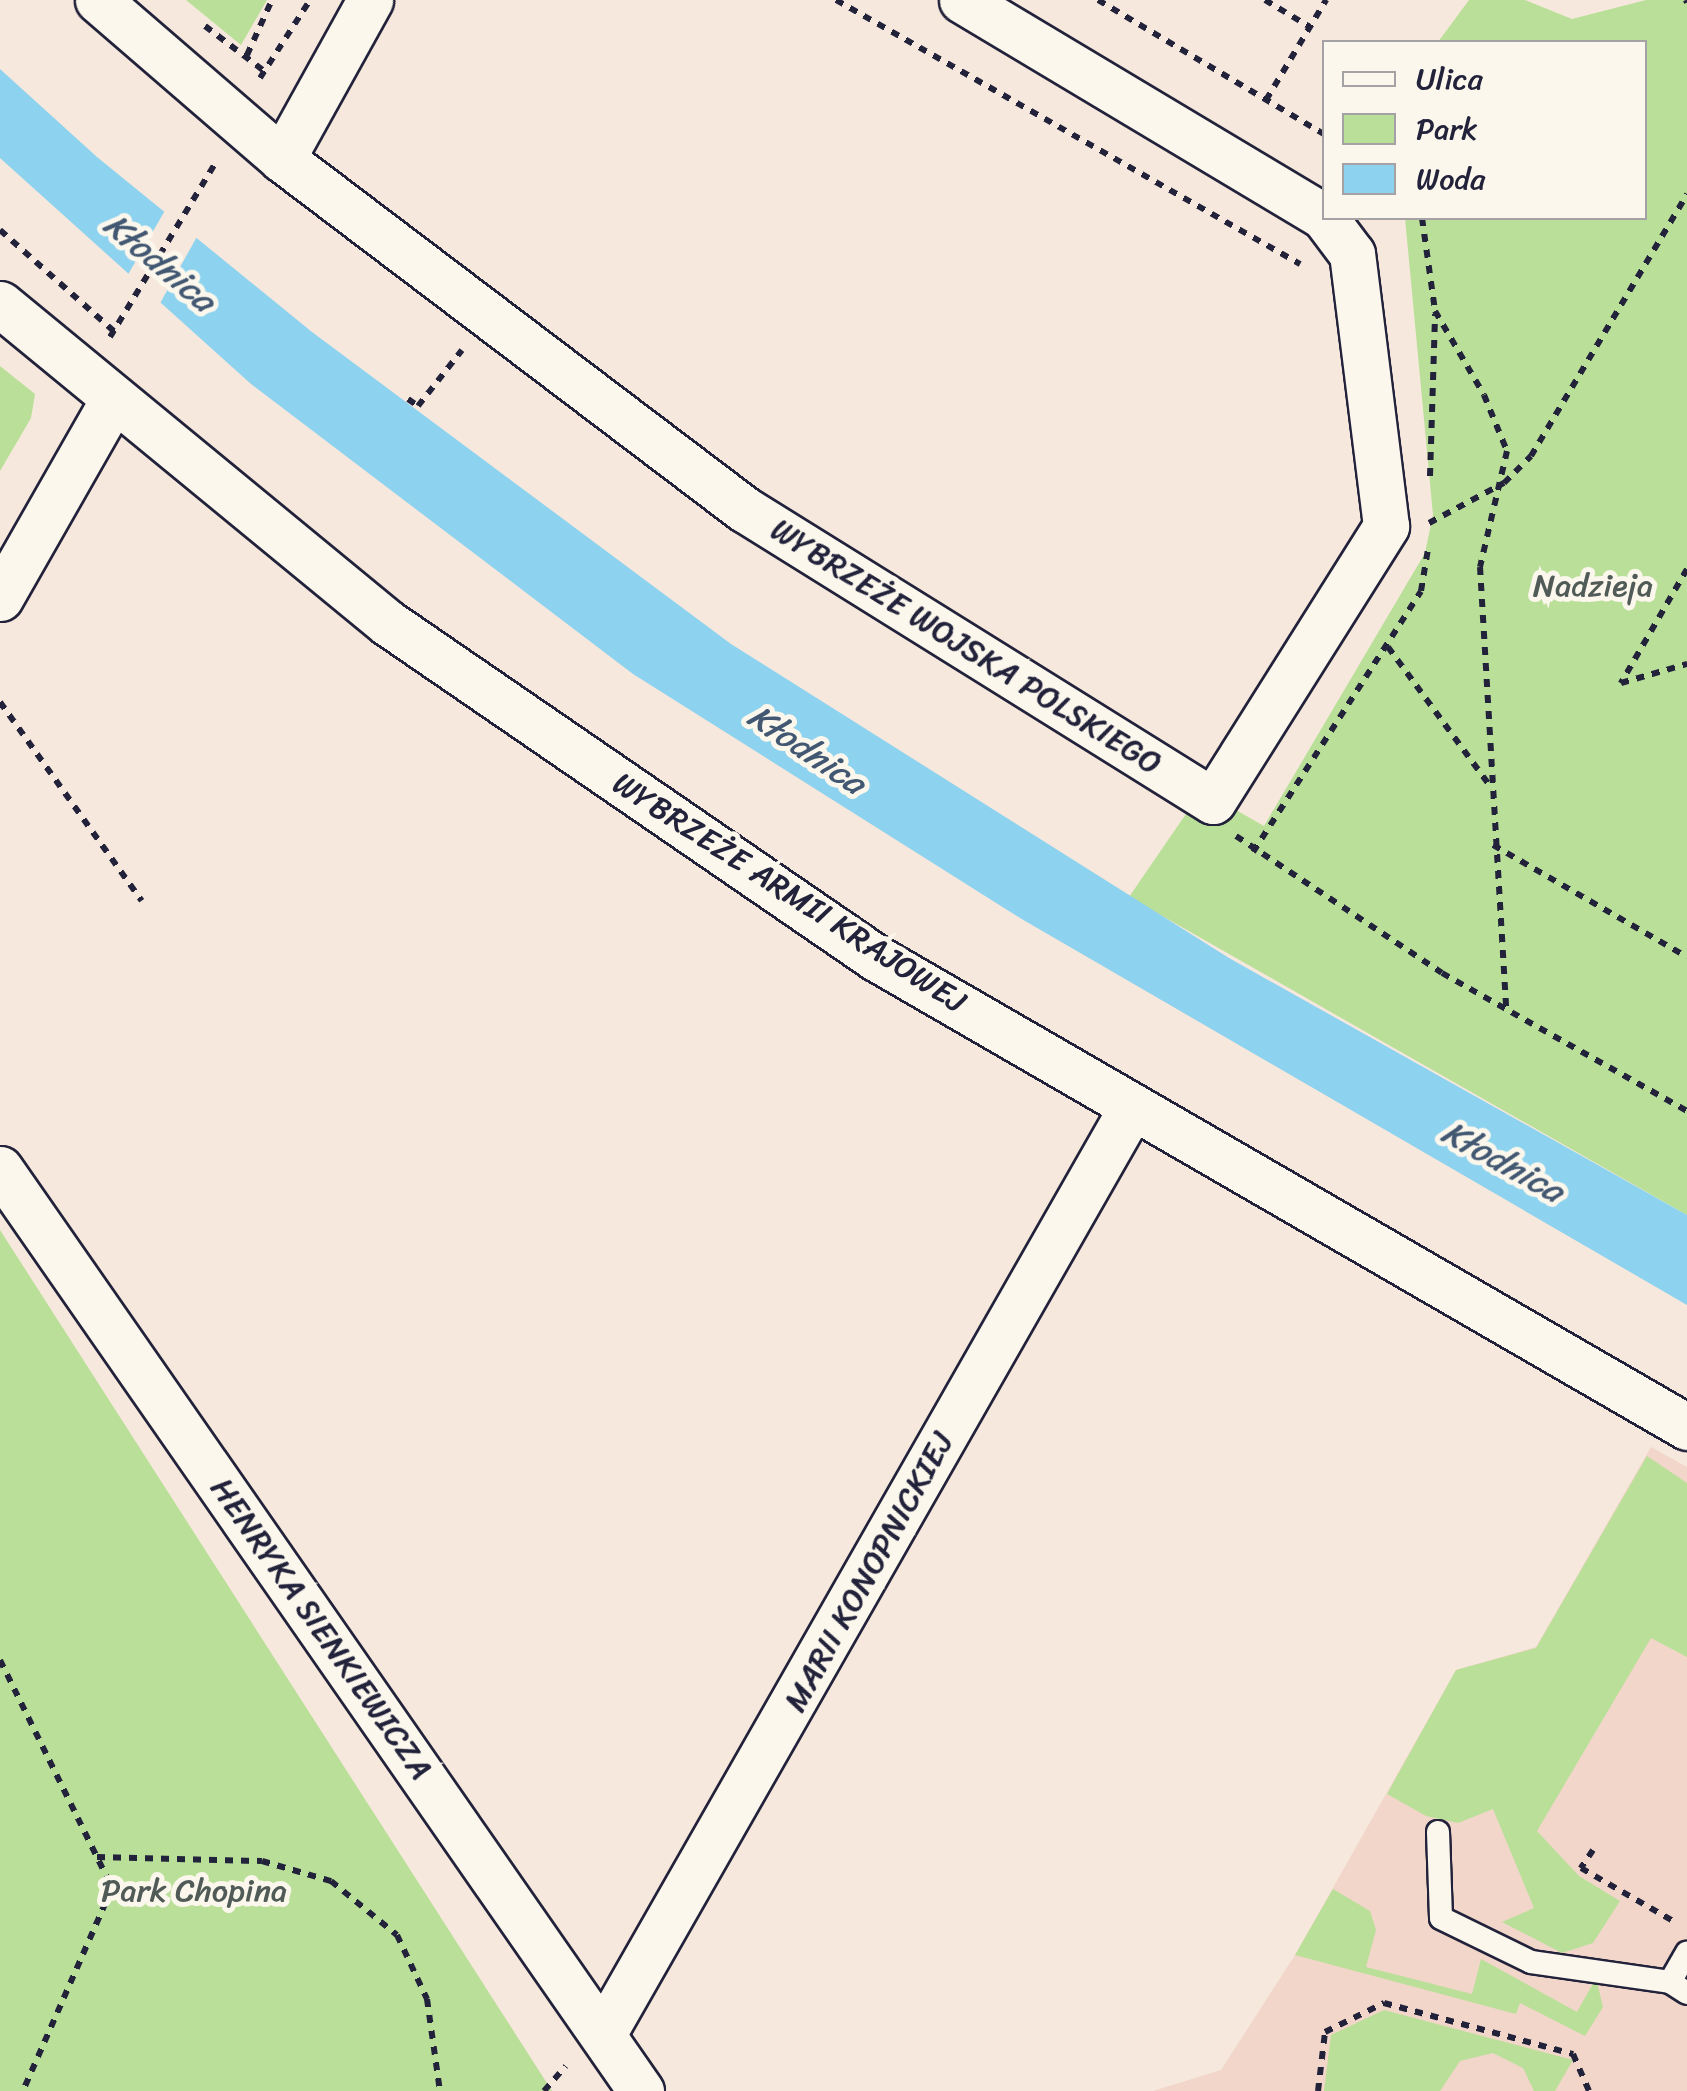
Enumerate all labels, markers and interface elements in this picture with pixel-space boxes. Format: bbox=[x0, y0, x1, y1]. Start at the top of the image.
legend bbox=[1322, 40, 1647, 220]
text: Ulica bbox=[1416, 52, 1483, 106]
text: Park bbox=[1416, 102, 1478, 156]
text: Woda bbox=[1416, 152, 1485, 206]
water label: Kłodnica bbox=[96, 203, 224, 321]
street label: WYBRZEŻE WOJSKA POLSKIEGO bbox=[765, 512, 1167, 782]
park label: Nadzieja bbox=[1533, 567, 1653, 605]
water label: Kłodnica bbox=[740, 695, 874, 803]
street label: WYBRZEŻE ARMII KRAJOWEJ bbox=[606, 765, 972, 1021]
water label: Kłodnica bbox=[1435, 1111, 1571, 1211]
street label: MARII KONOPNICKIEJ bbox=[776, 1426, 962, 1718]
street label: HENRYKA SIENKIEWICZA bbox=[201, 1470, 441, 1788]
park label: Park Chopina bbox=[101, 1872, 287, 1910]

